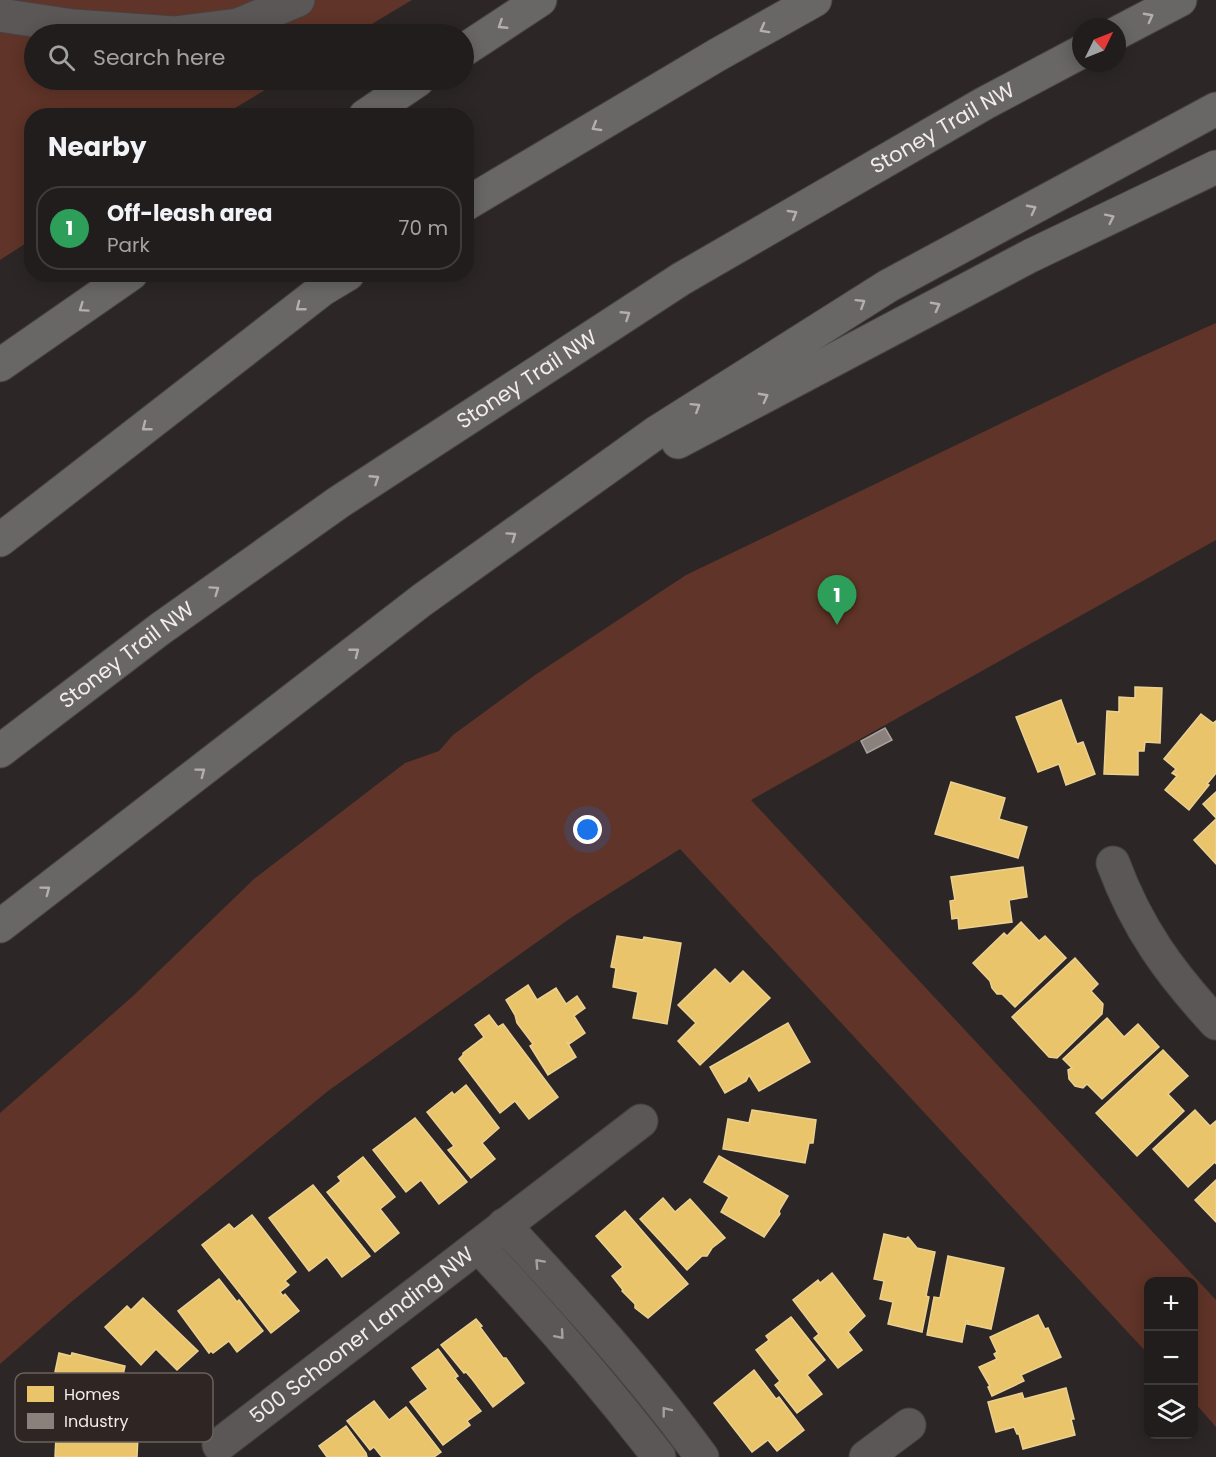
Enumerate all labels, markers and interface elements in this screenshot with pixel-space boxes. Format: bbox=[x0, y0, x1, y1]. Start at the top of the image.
one-way arrow bbox=[1142, 13, 1153, 24]
one-way arrow bbox=[498, 18, 509, 29]
north arrow bbox=[1072, 18, 1126, 72]
one-way arrow bbox=[760, 21, 770, 33]
search box bbox=[24, 24, 474, 90]
icon: search bbox=[45, 41, 78, 74]
text: Search here bbox=[93, 42, 226, 73]
street label: Stoney Trail NW bbox=[865, 75, 1020, 180]
one-way arrow bbox=[592, 120, 602, 131]
text: Nearby bbox=[48, 129, 146, 165]
text: Off-leash area bbox=[107, 198, 273, 229]
one-way arrow bbox=[1025, 205, 1036, 216]
one-way arrow bbox=[787, 210, 797, 221]
text: 1 bbox=[66, 214, 73, 242]
text: 70 m bbox=[399, 214, 448, 242]
one-way arrow bbox=[1104, 214, 1115, 225]
text: Park bbox=[107, 231, 150, 259]
one-way arrow bbox=[854, 299, 865, 310]
one-way arrow bbox=[296, 300, 307, 311]
one-way arrow bbox=[78, 301, 89, 312]
one-way arrow bbox=[930, 302, 940, 313]
one-way arrow bbox=[620, 311, 631, 322]
street label: Stoney Trail NW bbox=[451, 322, 603, 435]
one-way arrow bbox=[757, 393, 768, 404]
one-way arrow bbox=[690, 403, 700, 415]
one-way arrow bbox=[142, 420, 153, 431]
one-way arrow bbox=[369, 475, 380, 486]
one-way arrow bbox=[505, 532, 516, 543]
pin: 1 bbox=[818, 576, 856, 625]
one-way arrow bbox=[208, 586, 219, 597]
street label: Stoney Trail NW bbox=[53, 594, 200, 715]
one-way arrow bbox=[349, 649, 360, 660]
one-way arrow bbox=[195, 768, 206, 779]
your location bbox=[573, 815, 602, 844]
one-way arrow bbox=[40, 886, 51, 897]
street label: 500 Schooner Landing NW bbox=[243, 1239, 480, 1430]
one-way arrow bbox=[535, 1259, 546, 1269]
map controls bbox=[1144, 1277, 1198, 1439]
button: + bbox=[1144, 1277, 1198, 1331]
one-way arrow bbox=[553, 1328, 564, 1339]
button: − bbox=[1144, 1331, 1198, 1385]
legend bbox=[15, 1373, 213, 1442]
text: Homes bbox=[64, 1383, 120, 1406]
button: layers bbox=[1144, 1385, 1198, 1439]
one-way arrow bbox=[662, 1406, 673, 1417]
text: Industry bbox=[64, 1410, 128, 1433]

